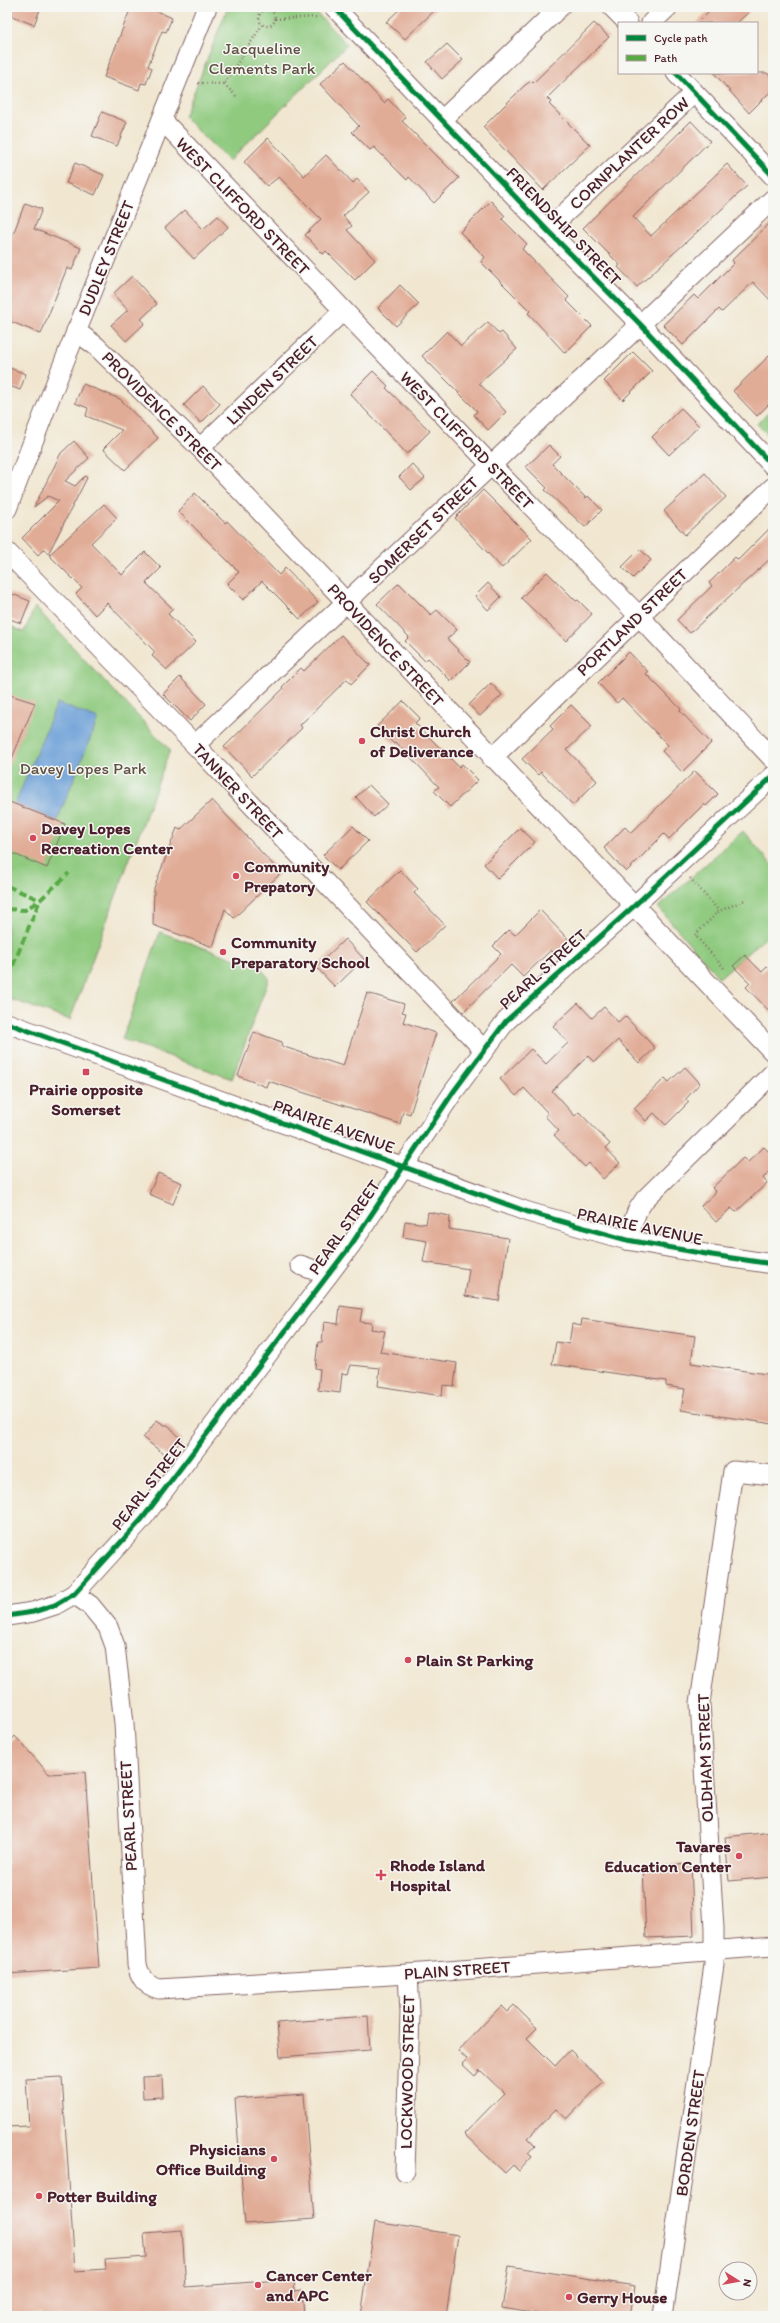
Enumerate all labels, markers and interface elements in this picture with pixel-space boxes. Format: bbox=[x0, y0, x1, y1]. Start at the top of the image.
legend bbox=[618, 22, 758, 74]
text: Cycle path bbox=[654, 31, 708, 45]
park label: Jacqueline Clements Park bbox=[208, 38, 316, 78]
text: Path bbox=[654, 51, 677, 65]
street label: CORNPLANTER ROW bbox=[565, 92, 693, 214]
street label: WEST CLIFFORD STREET bbox=[172, 133, 314, 279]
street label: FRIENDSHIP STREET bbox=[502, 163, 626, 290]
street label: DUDLEY STREET bbox=[74, 197, 138, 319]
street label: LINDEN STREET bbox=[222, 331, 322, 429]
street label: PROVIDENCE STREET bbox=[98, 347, 226, 475]
street label: WEST CLIFFORD STREET bbox=[396, 367, 538, 513]
street label: SOMERSET STREET bbox=[364, 472, 483, 588]
street label: PORTLAND STREET bbox=[572, 564, 692, 680]
street label: PROVIDENCE STREET bbox=[324, 579, 449, 711]
place label: Christ Church of Deliverance bbox=[370, 721, 474, 761]
marker: Christ Church of Deliverance bbox=[357, 736, 367, 746]
street label: TANNER STREET bbox=[188, 739, 288, 843]
park label: Davey Lopes Park bbox=[20, 758, 147, 778]
place label: Davey Lopes Recreation Center bbox=[41, 818, 173, 858]
marker: Davey Lopes Recreation Center bbox=[28, 833, 38, 843]
place label: Community Prepatory bbox=[244, 856, 330, 897]
marker: Community Prepatory bbox=[231, 871, 241, 881]
street label: PEARL STREET bbox=[495, 924, 591, 1014]
place label: Community Preparatory School bbox=[231, 932, 370, 973]
marker: Community Preparatory School bbox=[218, 947, 228, 957]
marker: Prairie opposite Somerset bbox=[81, 1067, 91, 1077]
place label: Prairie opposite Somerset bbox=[29, 1079, 143, 1119]
street label: PRAIRIE AVENUE bbox=[270, 1095, 398, 1157]
street label: PEARL STREET bbox=[304, 1175, 384, 1278]
street label: PRAIRIE AVENUE bbox=[575, 1203, 705, 1249]
street label: PEARL STREET bbox=[107, 1434, 191, 1534]
place label: Plain St Parking bbox=[416, 1650, 534, 1671]
marker: Plain St Parking bbox=[403, 1655, 413, 1665]
street label: OLDHAM STREET bbox=[693, 1693, 717, 1823]
street label: PEARL STREET bbox=[115, 1760, 141, 1872]
place label: Tavares Education Center bbox=[604, 1836, 731, 1876]
marker: Tavares Education Center bbox=[734, 1851, 744, 1861]
place label: Rhode Island Hospital bbox=[390, 1855, 486, 1896]
marker: Rhode Island Hospital bbox=[375, 1869, 387, 1881]
street label: PLAIN STREET bbox=[403, 1956, 511, 1984]
street label: LOCKWOOD STREET bbox=[396, 1994, 418, 2149]
street label: BORDEN STREET bbox=[671, 2068, 709, 2198]
place label: Physicians Office Building bbox=[156, 2139, 266, 2180]
marker: Physicians Office Building bbox=[269, 2154, 279, 2164]
place label: Potter Building bbox=[47, 2186, 157, 2207]
marker: Potter Building bbox=[34, 2191, 44, 2201]
north arrow bbox=[718, 2261, 758, 2301]
place label: Cancer Center and APC bbox=[266, 2265, 372, 2305]
text: N bbox=[740, 2278, 754, 2288]
marker: Cancer Center and APC bbox=[253, 2280, 263, 2290]
place label: Gerry House bbox=[577, 2287, 667, 2308]
marker: Gerry House bbox=[564, 2292, 574, 2302]

